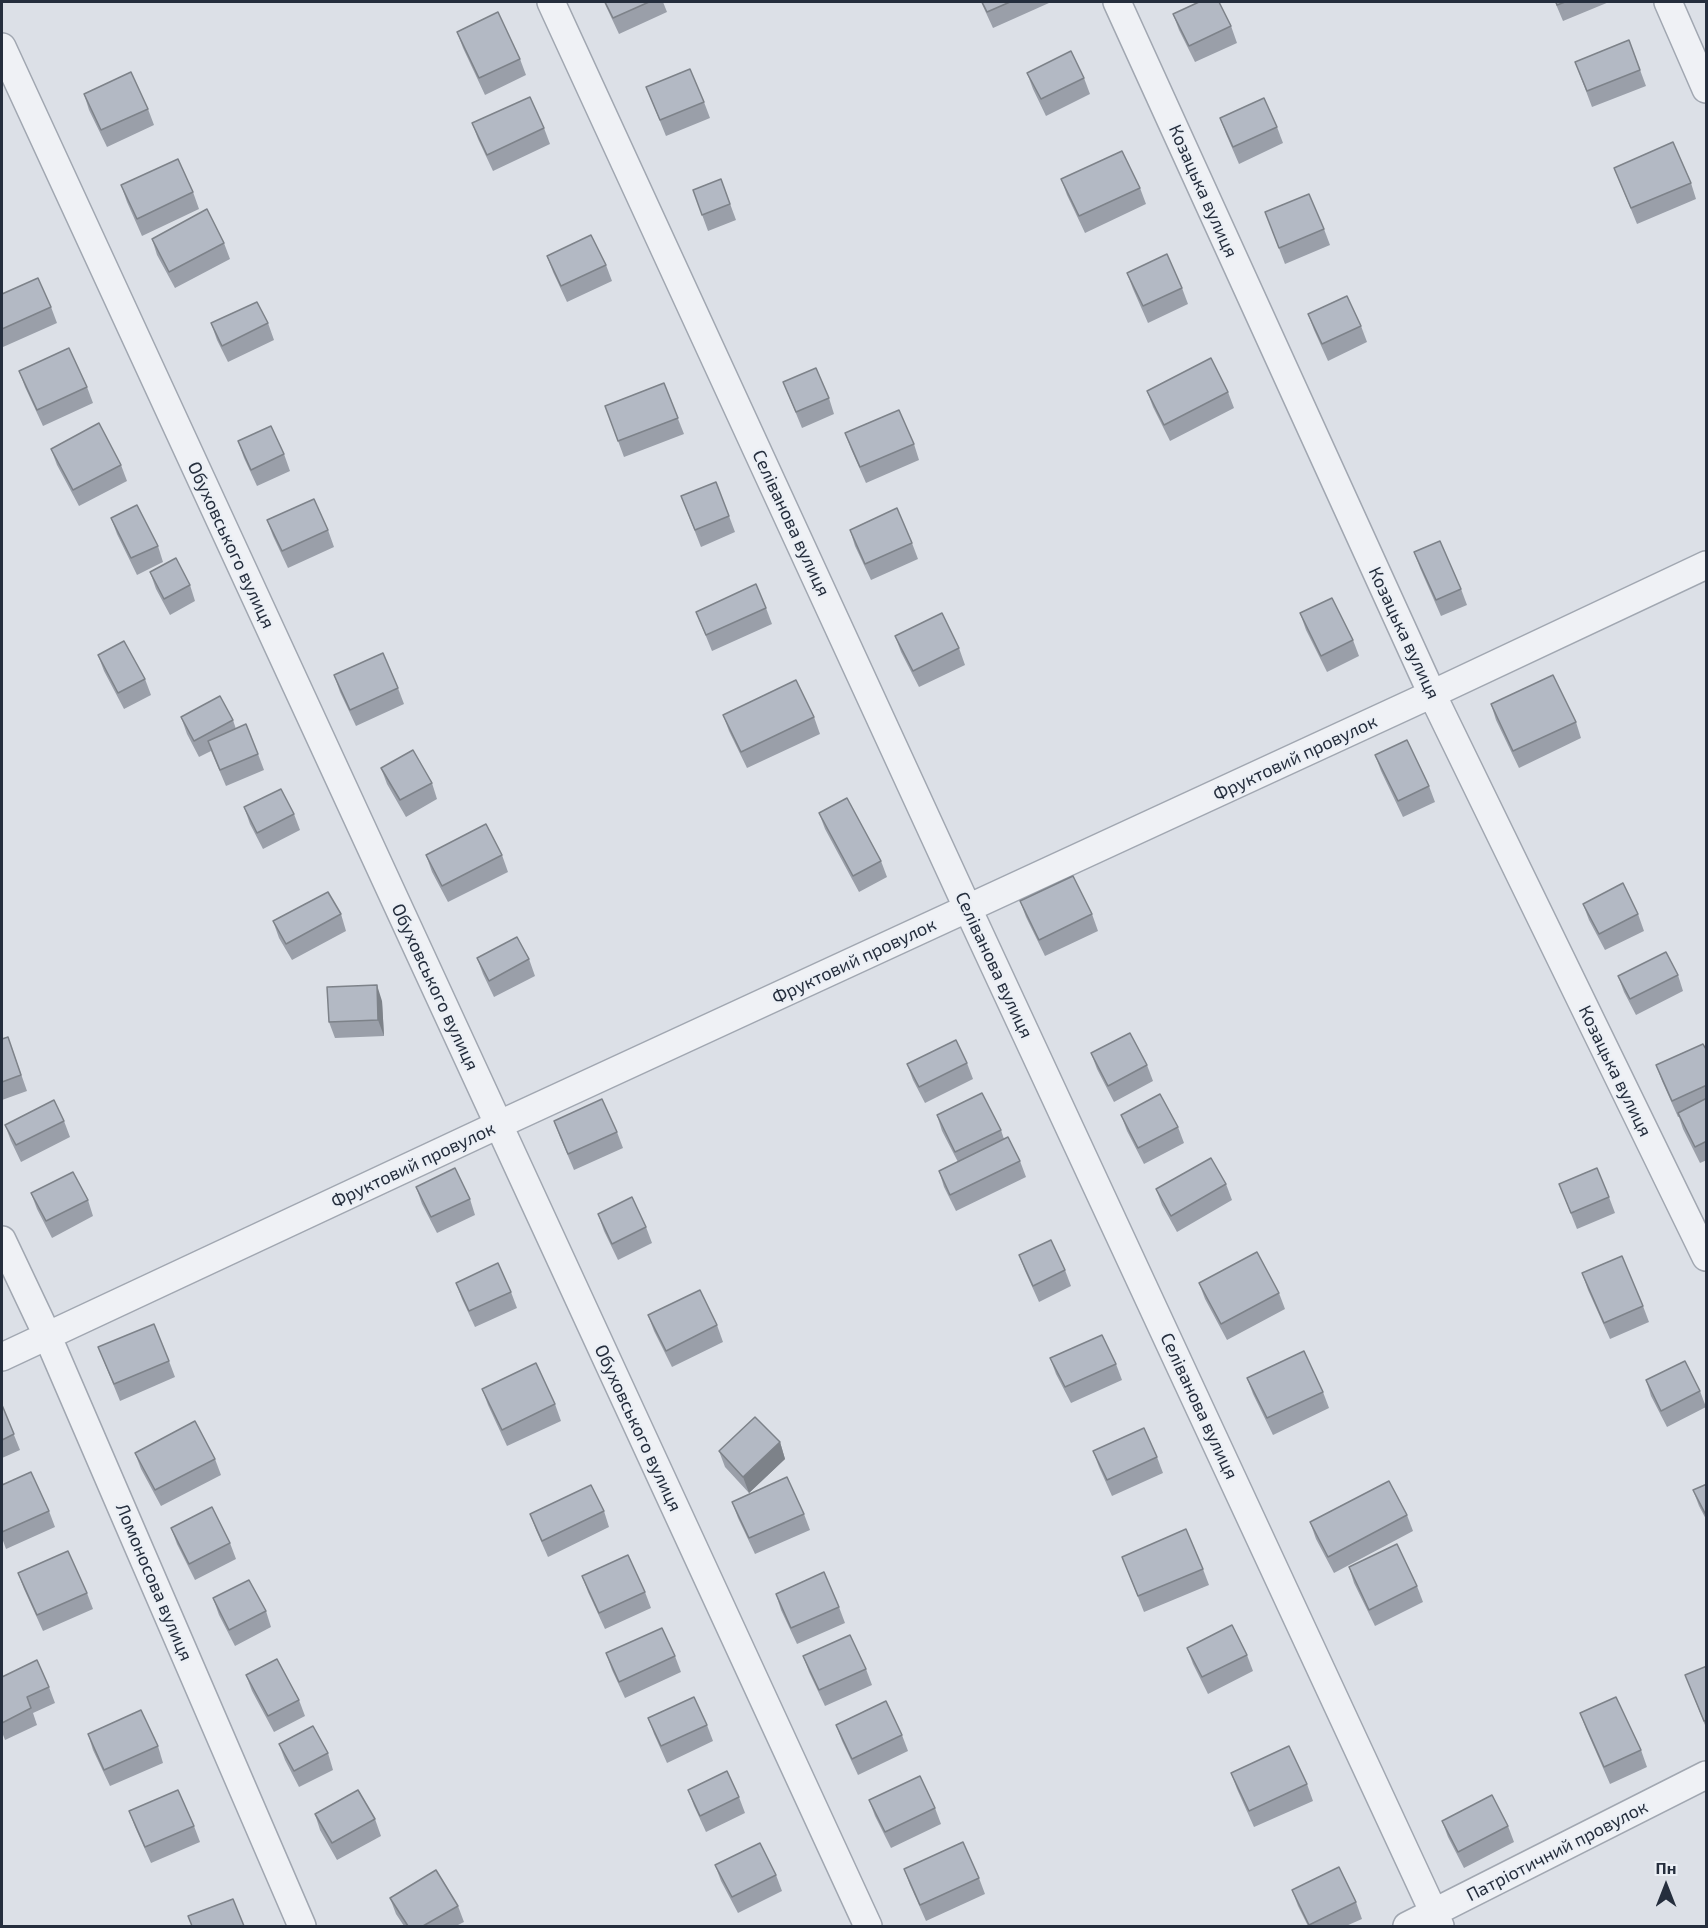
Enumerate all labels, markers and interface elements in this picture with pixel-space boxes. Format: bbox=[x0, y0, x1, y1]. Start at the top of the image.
street label: Козацька вулиця bbox=[1164, 121, 1242, 261]
street label: Селіванова вулиця bbox=[748, 446, 834, 600]
street label: Обуховського вулиця bbox=[183, 458, 279, 632]
street label: Козацька вулиця bbox=[1364, 564, 1444, 702]
street label: Фруктовий провулок bbox=[1210, 710, 1380, 806]
street label: Селіванова вулиця bbox=[951, 888, 1037, 1042]
street label: Обуховського вулиця bbox=[387, 900, 483, 1074]
street label: Фруктовий провулок bbox=[769, 913, 939, 1009]
street label: Козацька вулиця bbox=[1574, 1002, 1656, 1140]
street label: Фруктовий провулок bbox=[328, 1117, 498, 1213]
street label: Селіванова вулиця bbox=[1156, 1329, 1242, 1483]
street label: Обуховського вулиця bbox=[590, 1341, 686, 1515]
street label: Ломоносова вулиця bbox=[111, 1500, 197, 1664]
street label: Патріотичний провулок bbox=[1463, 1796, 1651, 1906]
north arrow bbox=[1636, 1856, 1696, 1916]
text: Пн bbox=[1656, 1858, 1676, 1877]

